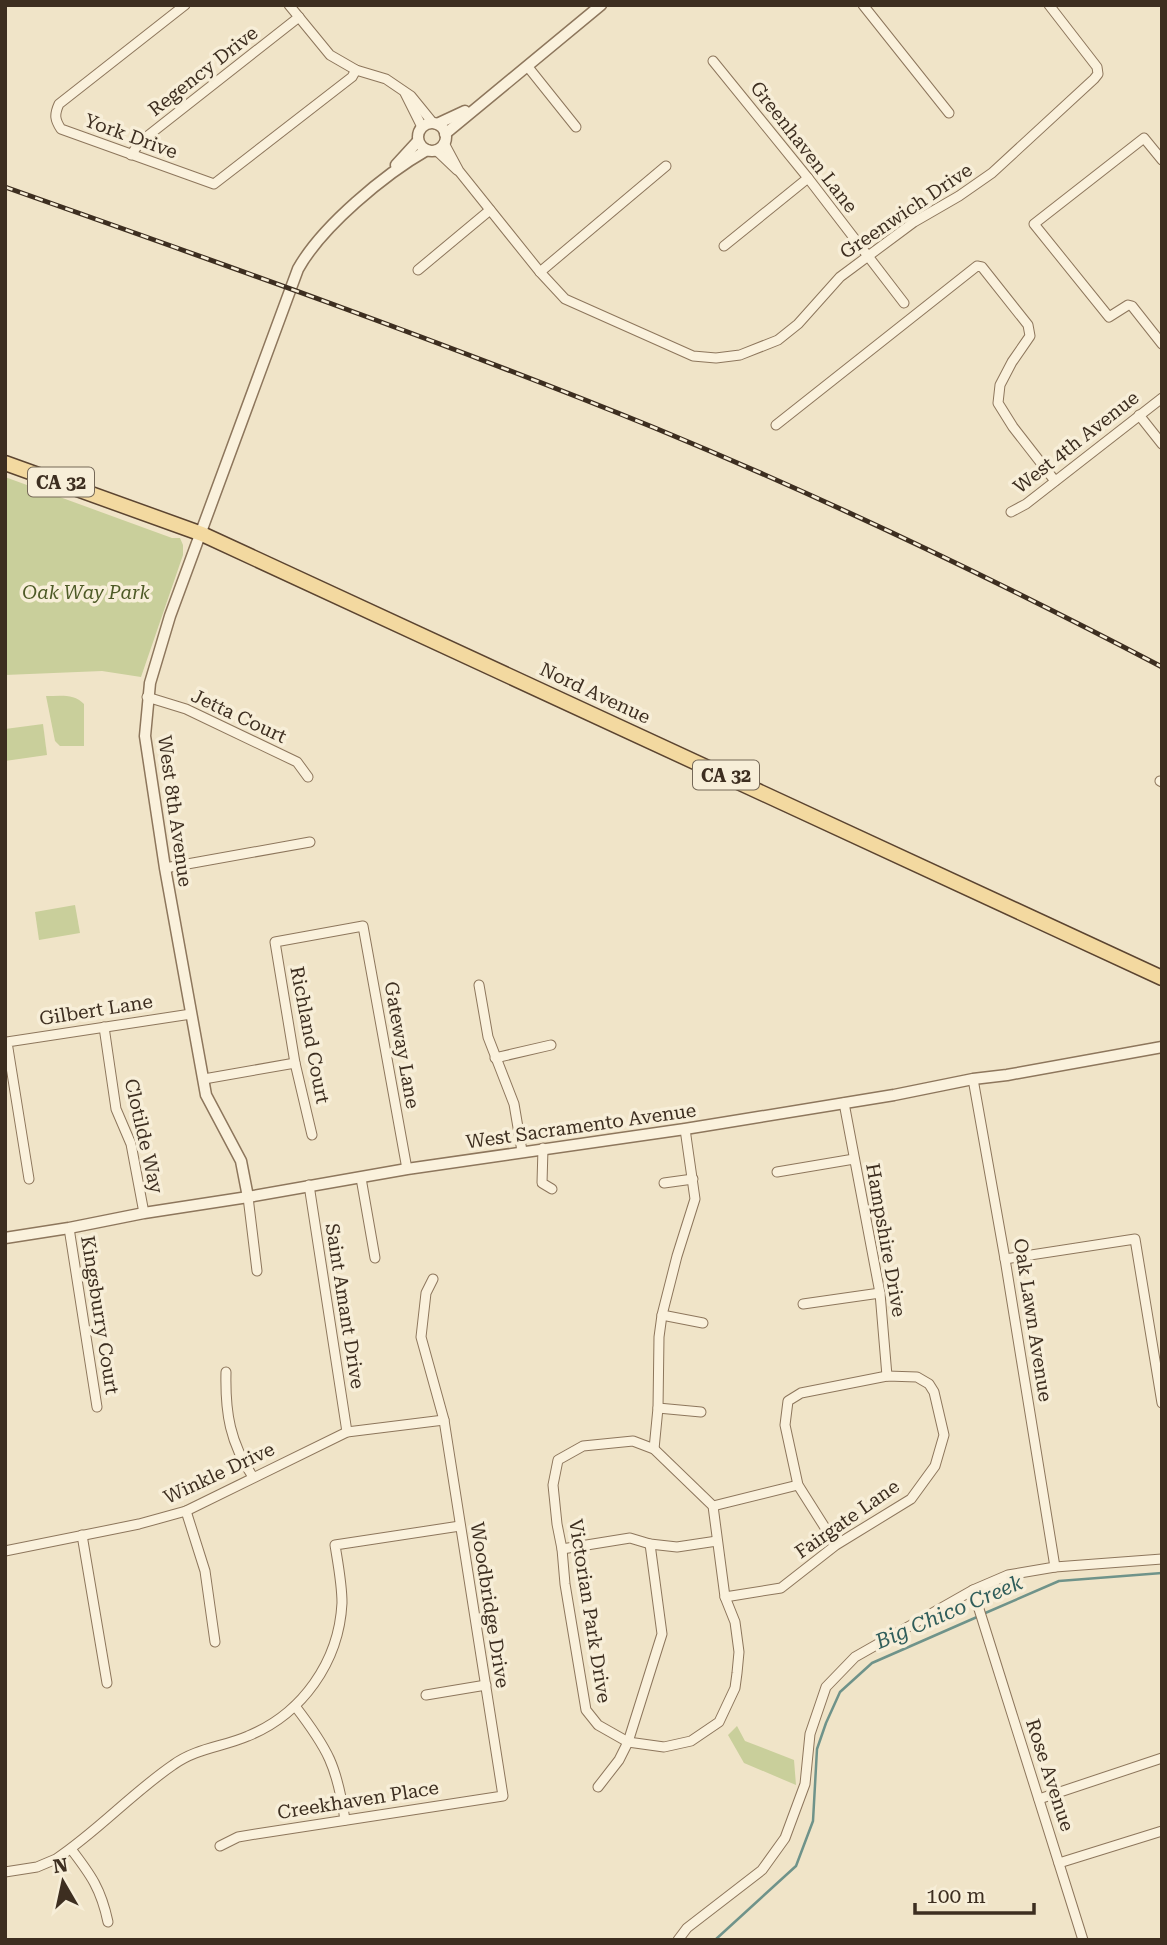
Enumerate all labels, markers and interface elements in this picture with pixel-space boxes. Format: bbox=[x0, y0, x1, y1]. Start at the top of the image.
street label: Regency Drive bbox=[144, 21, 262, 121]
street label: Greenhaven Lane bbox=[746, 77, 862, 217]
street label: York Drive bbox=[81, 109, 181, 163]
street label: Greenwich Drive bbox=[835, 158, 977, 264]
street label: West 4th Avenue bbox=[1009, 386, 1143, 498]
road number: CA 32 bbox=[28, 468, 94, 496]
park label: Oak Way Park bbox=[22, 581, 150, 604]
street label: Nord Avenue bbox=[536, 657, 654, 729]
street label: Jetta Court bbox=[188, 684, 290, 748]
street label: West 8th Avenue bbox=[153, 734, 197, 888]
road number: CA 32 bbox=[693, 760, 759, 790]
street label: Richland Court bbox=[285, 964, 335, 1106]
street label: Gateway Lane bbox=[380, 980, 424, 1110]
street label: Gilbert Lane bbox=[38, 990, 154, 1030]
street label: Clotilde Way bbox=[120, 1076, 169, 1196]
street label: West Sacramento Avenue bbox=[465, 1098, 697, 1154]
street label: Hampshire Drive bbox=[861, 1161, 911, 1319]
street label: Saint Amant Drive bbox=[321, 1222, 369, 1390]
street label: Kingsburry Court bbox=[76, 1234, 124, 1396]
street label: Oak Lawn Avenue bbox=[1009, 1237, 1057, 1403]
street label: Winkle Drive bbox=[160, 1437, 278, 1509]
street label: Fairgate Lane bbox=[790, 1475, 904, 1563]
street label: Victorian Park Drive bbox=[564, 1517, 616, 1705]
street label: Woodbridge Drive bbox=[466, 1520, 514, 1690]
water label: Big Chico Creek bbox=[871, 1570, 1027, 1654]
street label: Rose Avenue bbox=[1021, 1716, 1079, 1834]
street label: Creekhaven Place bbox=[276, 1776, 440, 1824]
north arrow bbox=[28, 1847, 98, 1917]
text: N bbox=[51, 1853, 70, 1878]
scale bar bbox=[915, 1871, 1034, 1915]
text: 100 m bbox=[926, 1884, 986, 1908]

